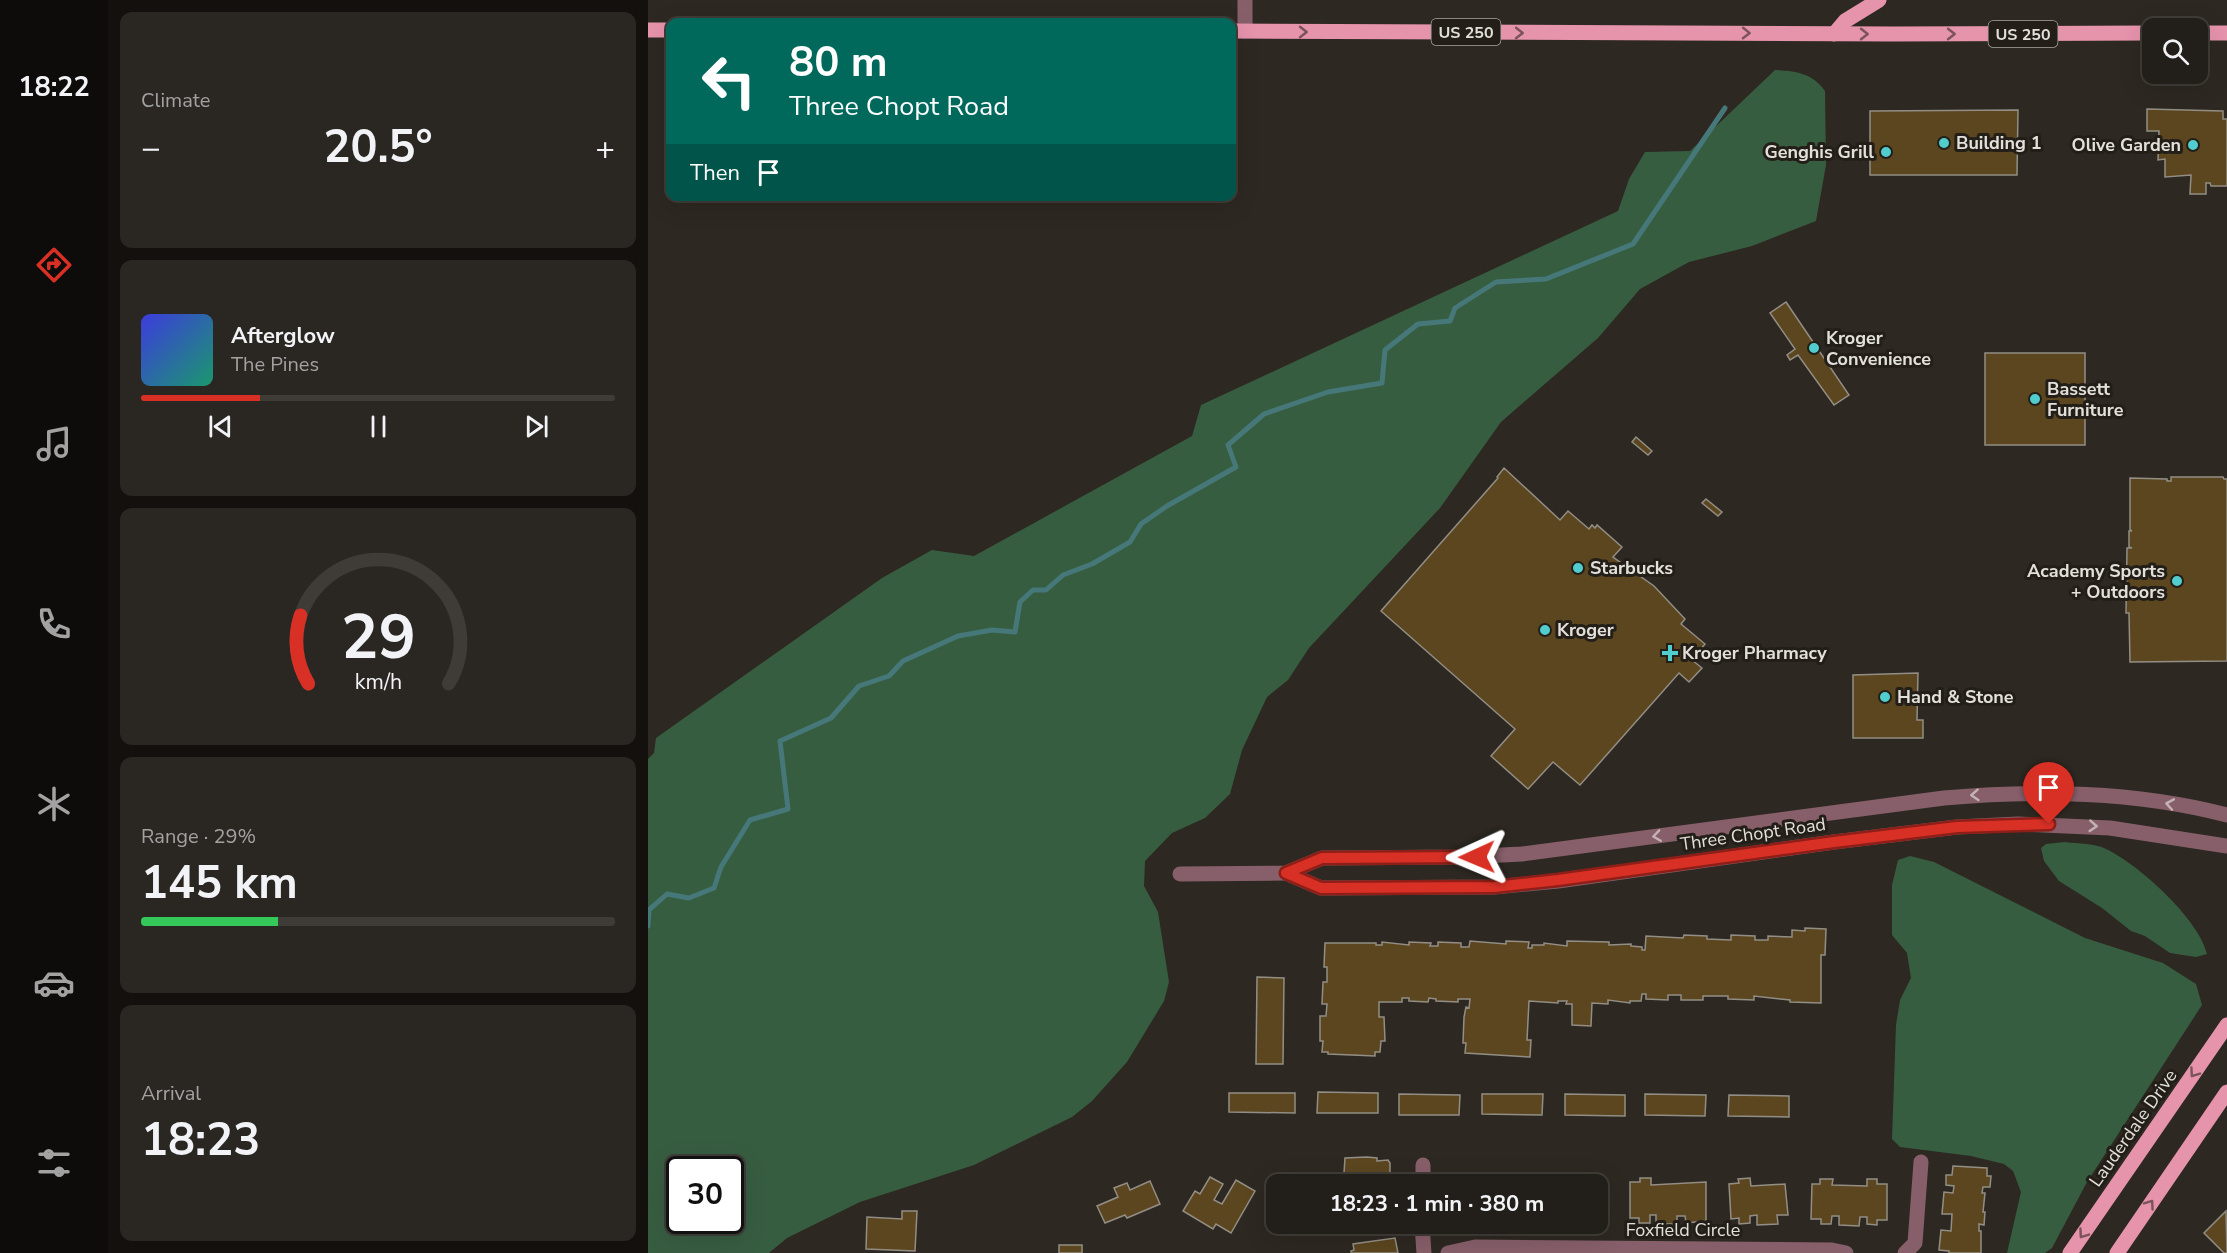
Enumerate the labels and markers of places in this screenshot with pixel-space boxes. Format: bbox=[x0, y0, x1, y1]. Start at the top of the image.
place label: Building 1 bbox=[1956, 131, 2042, 155]
place label: Olive Garden bbox=[2072, 133, 2181, 157]
marker: Building 1 bbox=[1937, 136, 1951, 150]
marker: Olive Garden bbox=[2186, 138, 2200, 152]
place label: Genghis Grill bbox=[1764, 140, 1874, 164]
marker: Genghis Grill bbox=[1879, 145, 1893, 159]
place label: Kroger Convenience bbox=[1826, 326, 1931, 371]
marker: Kroger Convenience bbox=[1807, 341, 1821, 355]
place label: Bassett Furniture bbox=[2047, 377, 2124, 422]
marker: Bassett Furniture bbox=[2028, 392, 2042, 406]
place label: Starbucks bbox=[1590, 556, 1673, 580]
place label: Academy Sports + Outdoors bbox=[2027, 559, 2165, 604]
marker: Starbucks bbox=[1571, 561, 1585, 575]
marker: Academy Sports + Outdoors bbox=[2170, 574, 2184, 588]
place label: Kroger bbox=[1557, 618, 1614, 642]
marker: Kroger bbox=[1538, 623, 1552, 637]
place label: Kroger Pharmacy bbox=[1682, 641, 1827, 665]
marker: Kroger Pharmacy bbox=[1663, 646, 1677, 660]
place label: Hand & Stone bbox=[1897, 685, 2014, 709]
marker: Hand & Stone bbox=[1878, 690, 1892, 704]
pin bbox=[2023, 762, 2074, 824]

